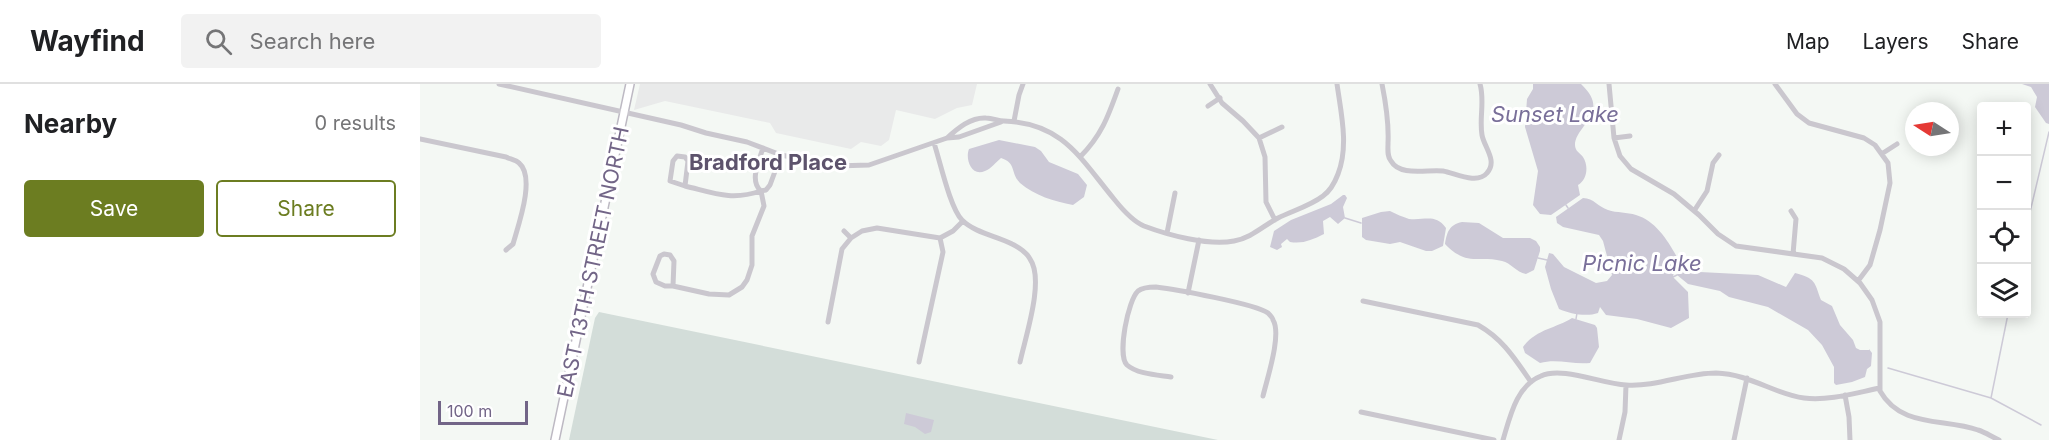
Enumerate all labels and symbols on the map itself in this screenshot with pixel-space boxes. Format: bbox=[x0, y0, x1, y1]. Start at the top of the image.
water label: Sunset Lake bbox=[1491, 101, 1619, 127]
north arrow bbox=[1905, 102, 1959, 156]
street label: EAST 13TH STREET NORTH bbox=[552, 124, 634, 400]
district label: Bradford Place bbox=[689, 149, 847, 175]
water label: Picnic Lake bbox=[1582, 250, 1702, 276]
scale bar bbox=[438, 398, 528, 426]

